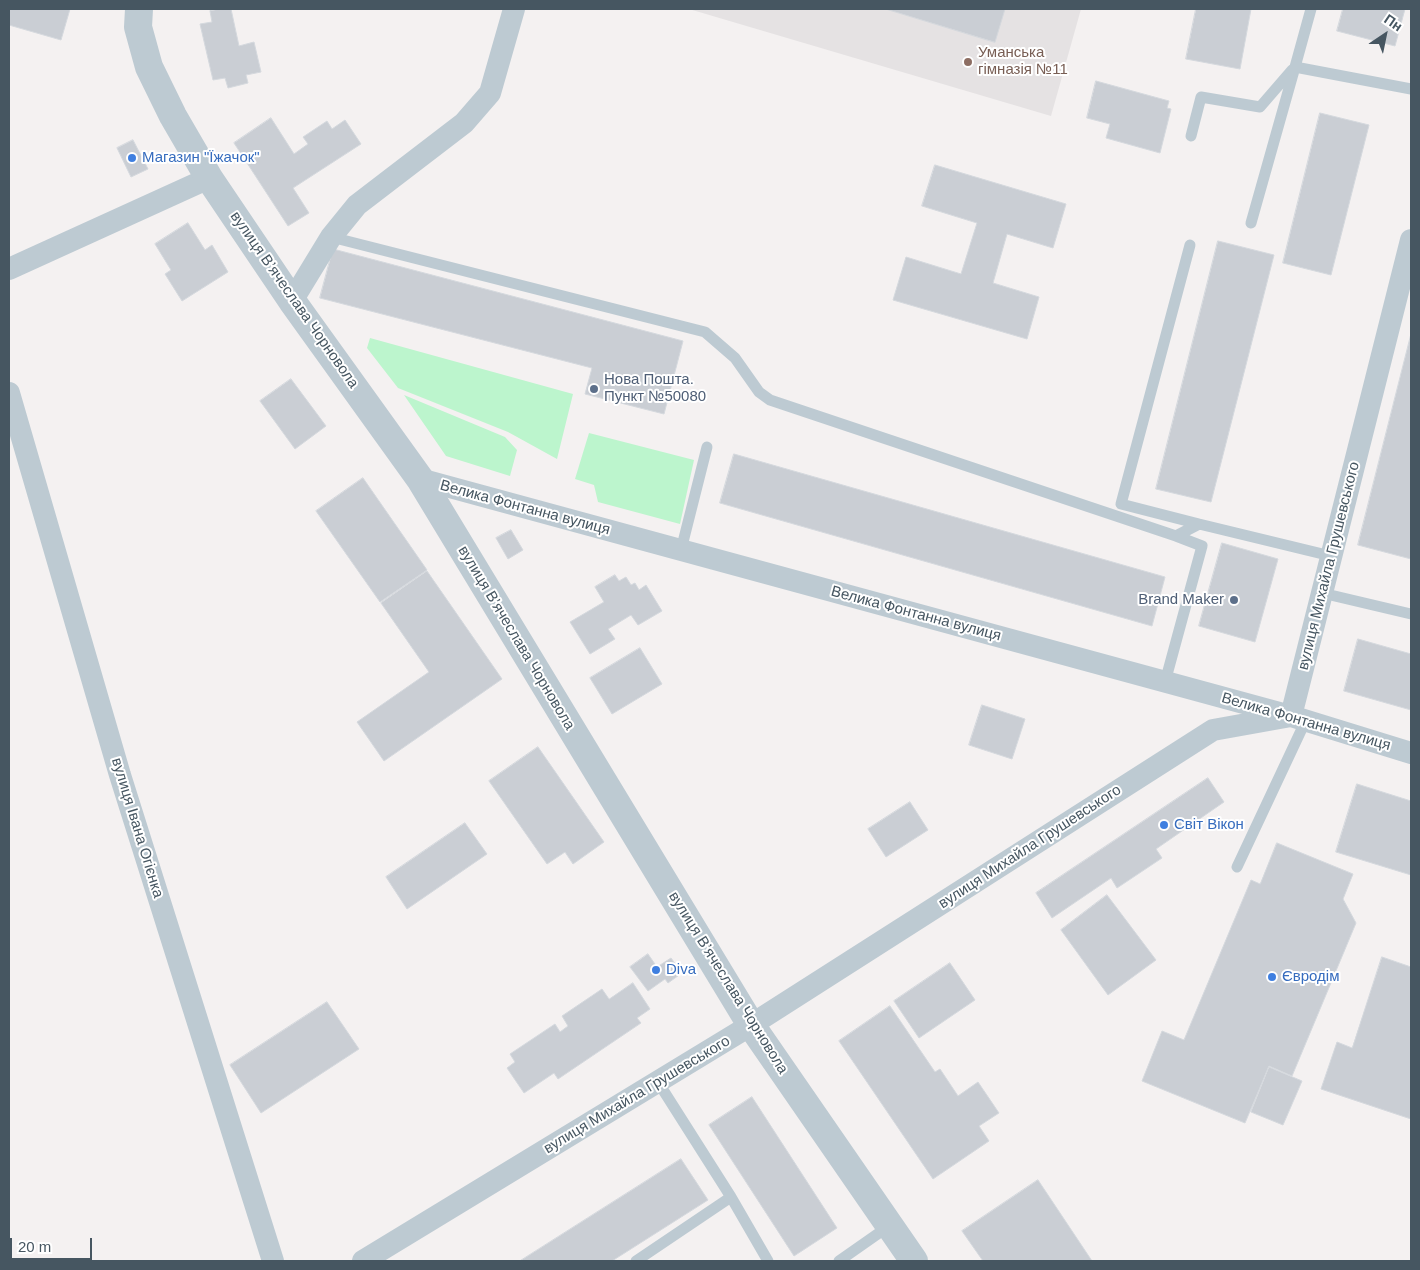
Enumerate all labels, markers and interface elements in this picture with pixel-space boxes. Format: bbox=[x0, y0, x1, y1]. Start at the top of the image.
north arrow bbox=[1360, 10, 1410, 60]
text: Пн bbox=[1381, 11, 1406, 34]
place label: Уманська гімназія №11 bbox=[978, 44, 1068, 79]
marker: Уманська гімназія №11 bbox=[962, 56, 974, 68]
place label: Магазин "Їжачок" bbox=[142, 149, 260, 167]
marker: Магазин "Їжачок" bbox=[126, 152, 138, 164]
street label: вулиця В’ячеслава Чорновола bbox=[226, 208, 362, 392]
place label: Нова Пошта. Пункт №50080 bbox=[604, 371, 706, 406]
marker: Нова Пошта. Пункт №50080 bbox=[588, 383, 600, 395]
street label: вулиця Михайла Грушевського bbox=[1294, 460, 1364, 672]
street label: Велика Фонтанна вулиця bbox=[438, 477, 612, 539]
street label: вулиця В’ячеслава Чорновола bbox=[454, 543, 578, 733]
street label: Велика Фонтанна вулиця bbox=[829, 583, 1003, 645]
place label: Brand Maker bbox=[1138, 591, 1224, 609]
marker: Brand Maker bbox=[1228, 594, 1240, 606]
street label: Велика Фонтанна вулиця bbox=[1219, 689, 1393, 755]
street label: вулиця Івана Огієнка bbox=[107, 756, 167, 900]
street label: вулиця Михайла Грушевського bbox=[935, 781, 1125, 913]
place label: Світ Вікон bbox=[1174, 816, 1244, 834]
marker: Світ Вікон bbox=[1158, 819, 1170, 831]
street label: вулиця В’ячеслава Чорновола bbox=[664, 889, 792, 1077]
place label: Diva bbox=[666, 961, 696, 979]
marker: Diva bbox=[650, 964, 662, 976]
place label: Євродім bbox=[1282, 968, 1340, 986]
marker: Євродім bbox=[1266, 971, 1278, 983]
street label: вулиця Михайла Грушевського bbox=[541, 1032, 733, 1158]
scale bar bbox=[12, 1228, 95, 1260]
text: 20 m bbox=[18, 1238, 51, 1255]

